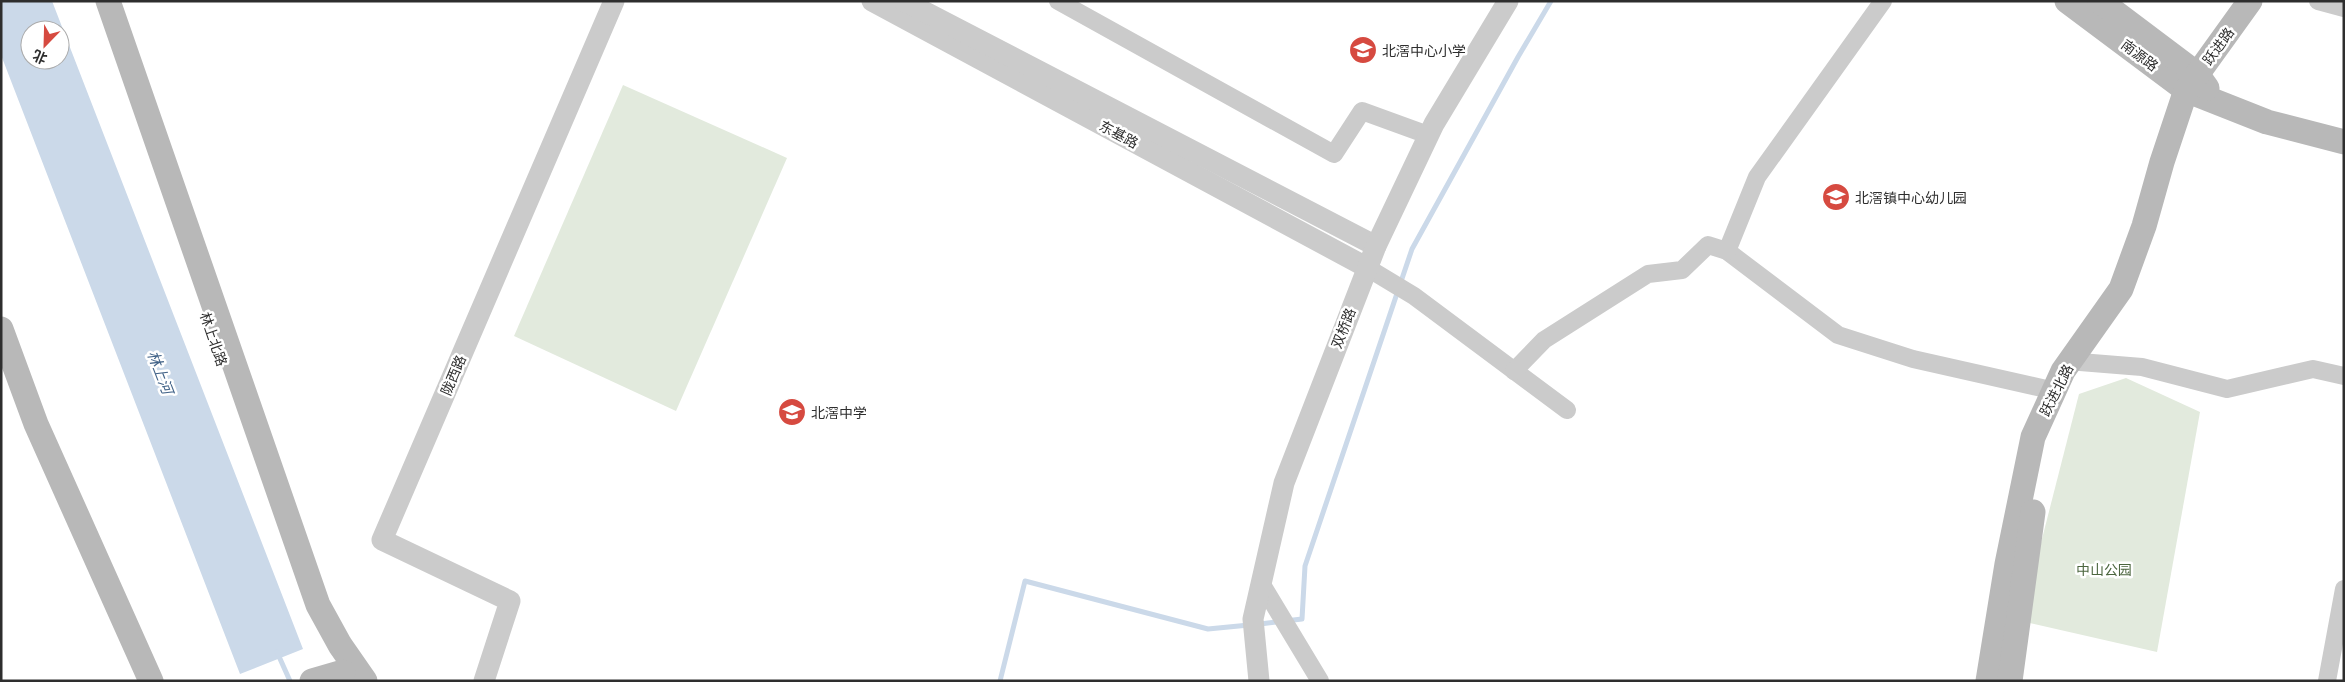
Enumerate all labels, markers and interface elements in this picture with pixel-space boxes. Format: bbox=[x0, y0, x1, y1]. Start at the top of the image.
north arrow bbox=[20, 20, 70, 70]
street label: 跃进路 bbox=[2199, 24, 2237, 68]
school or university icon: 北滘中心小学 bbox=[1348, 35, 1378, 65]
street label: 南源路 bbox=[2118, 36, 2162, 74]
place label: 北滘中心小学 bbox=[1382, 42, 1466, 59]
text: 北 bbox=[30, 47, 49, 68]
street label: 东基路 bbox=[1096, 117, 1142, 151]
school or university icon: 北滘镇中心幼儿园 bbox=[1821, 182, 1851, 212]
place label: 北滘镇中心幼儿园 bbox=[1855, 189, 1967, 206]
street label: 双桥路 bbox=[1328, 305, 1358, 351]
street label: 林上北路 bbox=[197, 310, 231, 368]
water label: 林上河 bbox=[145, 348, 179, 399]
street label: 陇西路 bbox=[437, 352, 469, 398]
street label: 跃进北路 bbox=[2036, 361, 2076, 419]
school or university icon: 北滘中学 bbox=[777, 397, 807, 427]
place label: 北滘中学 bbox=[811, 404, 867, 421]
park label: 中山公园 bbox=[2076, 561, 2132, 578]

